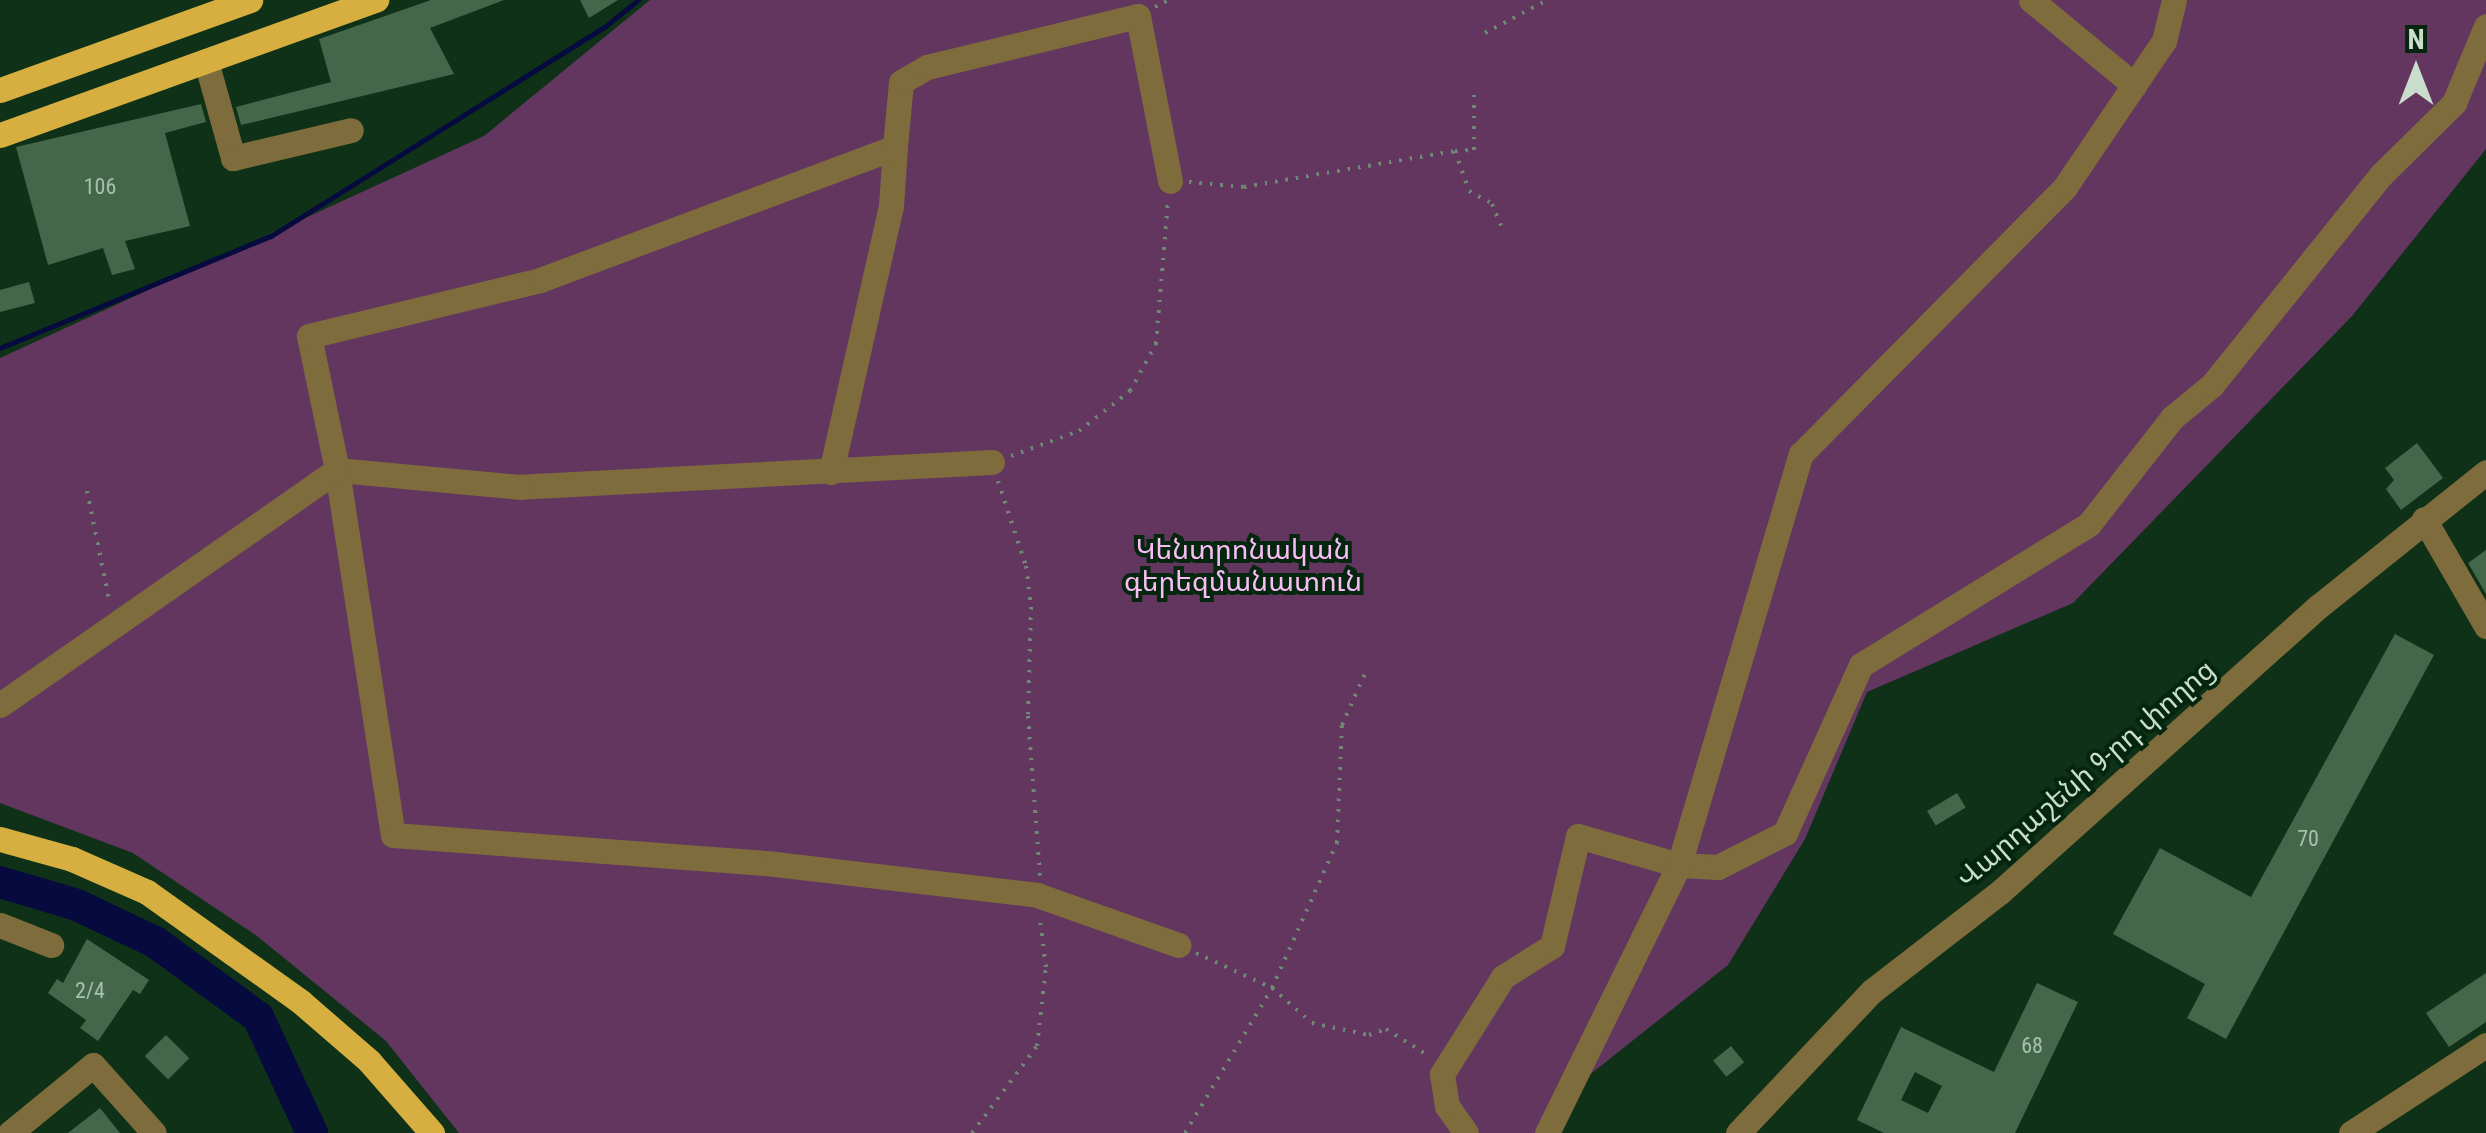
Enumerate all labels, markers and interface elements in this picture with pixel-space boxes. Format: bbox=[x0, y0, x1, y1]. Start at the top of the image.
north arrow bbox=[2366, 20, 2466, 120]
text: N bbox=[2407, 23, 2425, 56]
house number: 106 bbox=[84, 174, 116, 200]
park label: Կենտրոնական գերեզմանատուն bbox=[1124, 533, 1362, 599]
street label: Վարդաշենի 9-րդ փողոց bbox=[1950, 653, 2222, 895]
house number: 70 bbox=[2297, 826, 2319, 852]
house number: 2/4 bbox=[75, 978, 105, 1004]
house number: 68 bbox=[2021, 1033, 2043, 1059]

